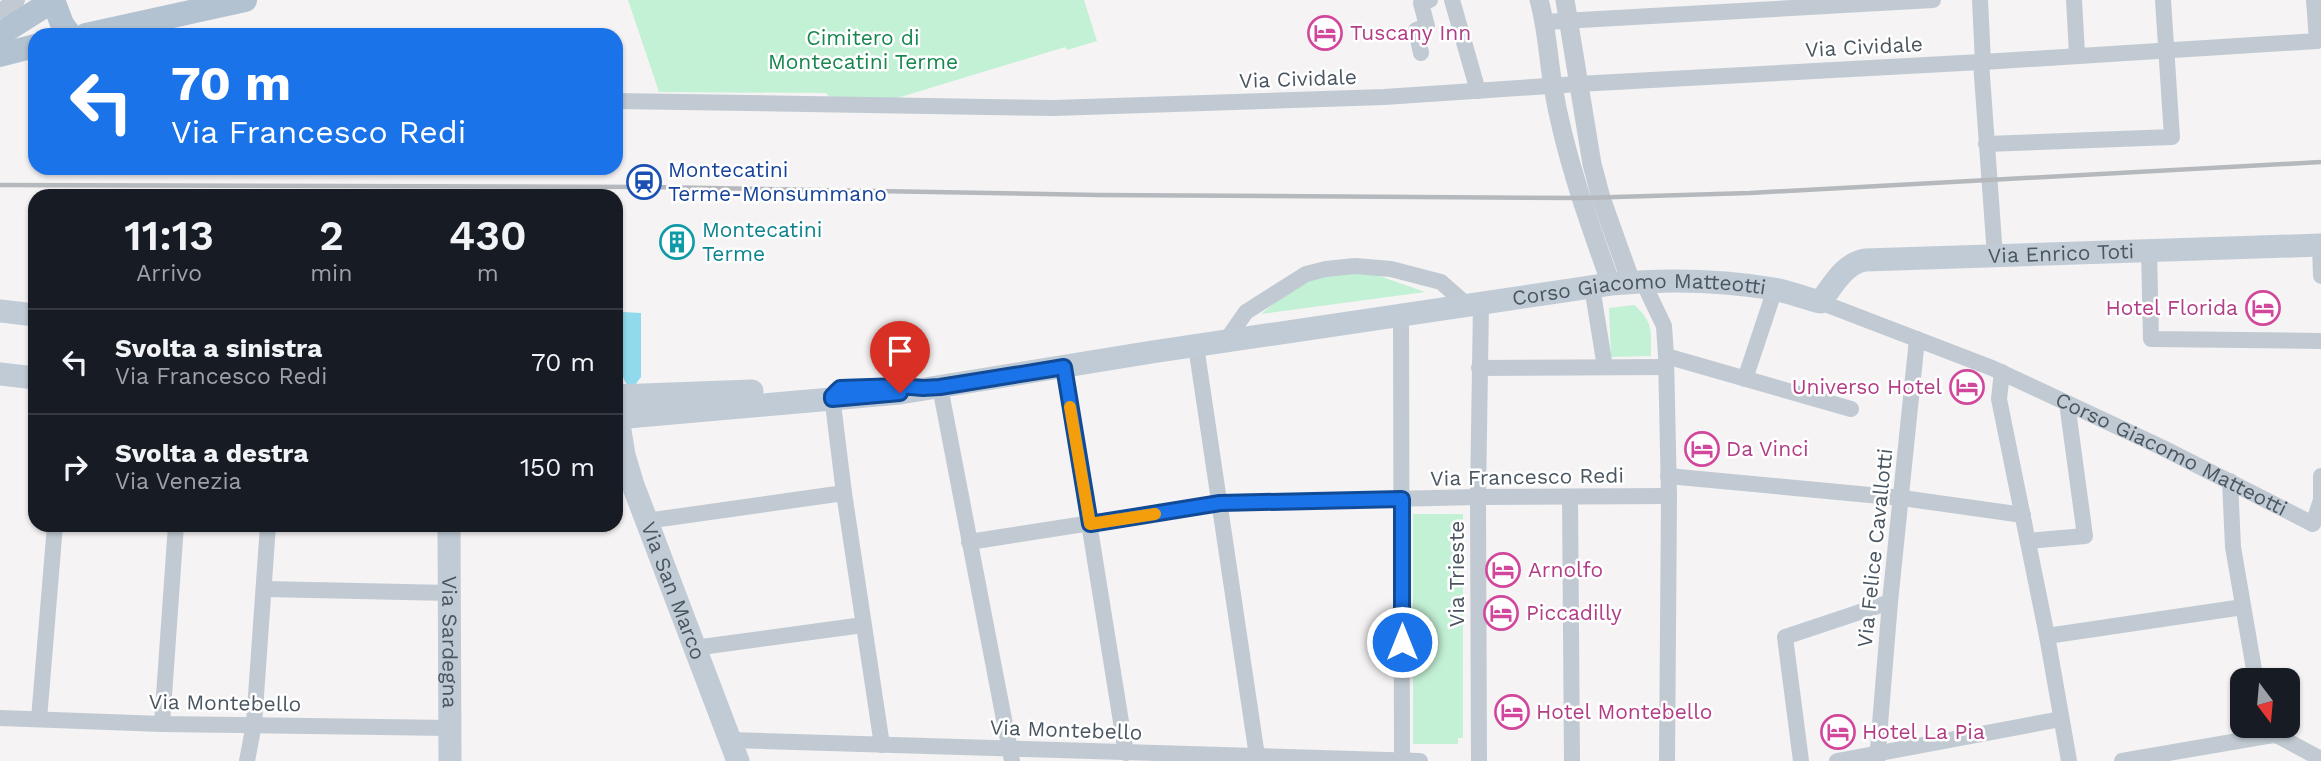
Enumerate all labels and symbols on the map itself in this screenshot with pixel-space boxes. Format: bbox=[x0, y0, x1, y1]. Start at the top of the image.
hotel icon: Tuscany Inn bbox=[1306, 14, 1344, 52]
place label: Tuscany Inn bbox=[1350, 20, 1471, 45]
park label: Cimitero di Montecatini Terme bbox=[768, 25, 958, 74]
street label: Via Cividale bbox=[1804, 31, 1923, 62]
street label: Via Cividale bbox=[1239, 64, 1357, 93]
place label: Montecatini Terme-Monsummano bbox=[668, 157, 887, 206]
station icon: Montecatini Terme-Monsummano bbox=[625, 163, 663, 201]
place label: Montecatini Terme bbox=[702, 217, 822, 266]
building icon: Montecatini Terme bbox=[658, 223, 696, 261]
street label: Via Enrico Toti bbox=[1987, 238, 2135, 268]
street label: Corso Giacomo Matteotti bbox=[1510, 268, 1768, 311]
hotel icon: Hotel Florida bbox=[2244, 289, 2282, 327]
place label: Hotel Florida bbox=[2106, 295, 2238, 320]
pin bbox=[870, 321, 930, 393]
hotel icon: Universo Hotel bbox=[1948, 368, 1986, 406]
place label: Universo Hotel bbox=[1792, 374, 1943, 399]
street label: Corso Giacomo Matteotti bbox=[2052, 386, 2291, 521]
hotel icon: Da Vinci bbox=[1683, 430, 1721, 468]
place label: Da Vinci bbox=[1726, 436, 1809, 461]
street label: Via Felice Cavallotti bbox=[1852, 447, 1897, 649]
street label: Via Francesco Redi bbox=[1430, 462, 1624, 491]
street label: Via San Marco bbox=[636, 518, 711, 663]
street label: Via Trieste bbox=[1444, 521, 1469, 627]
hotel icon: Arnolfo bbox=[1484, 551, 1522, 589]
place label: Arnolfo bbox=[1528, 557, 1603, 582]
street label: Via Sardegna bbox=[437, 576, 463, 708]
hotel icon: Piccadilly bbox=[1482, 594, 1520, 632]
place label: Piccadilly bbox=[1526, 600, 1622, 625]
position arrow bbox=[1365, 605, 1439, 679]
north arrow bbox=[2230, 668, 2300, 738]
street label: Via Montebello bbox=[148, 689, 302, 716]
hotel icon: Hotel Montebello bbox=[1493, 693, 1531, 731]
place label: Hotel Montebello bbox=[1536, 699, 1712, 724]
hotel icon: Hotel La Pia bbox=[1819, 713, 1857, 751]
street label: Via Montebello bbox=[989, 714, 1143, 745]
place label: Hotel La Pia bbox=[1862, 719, 1985, 744]

